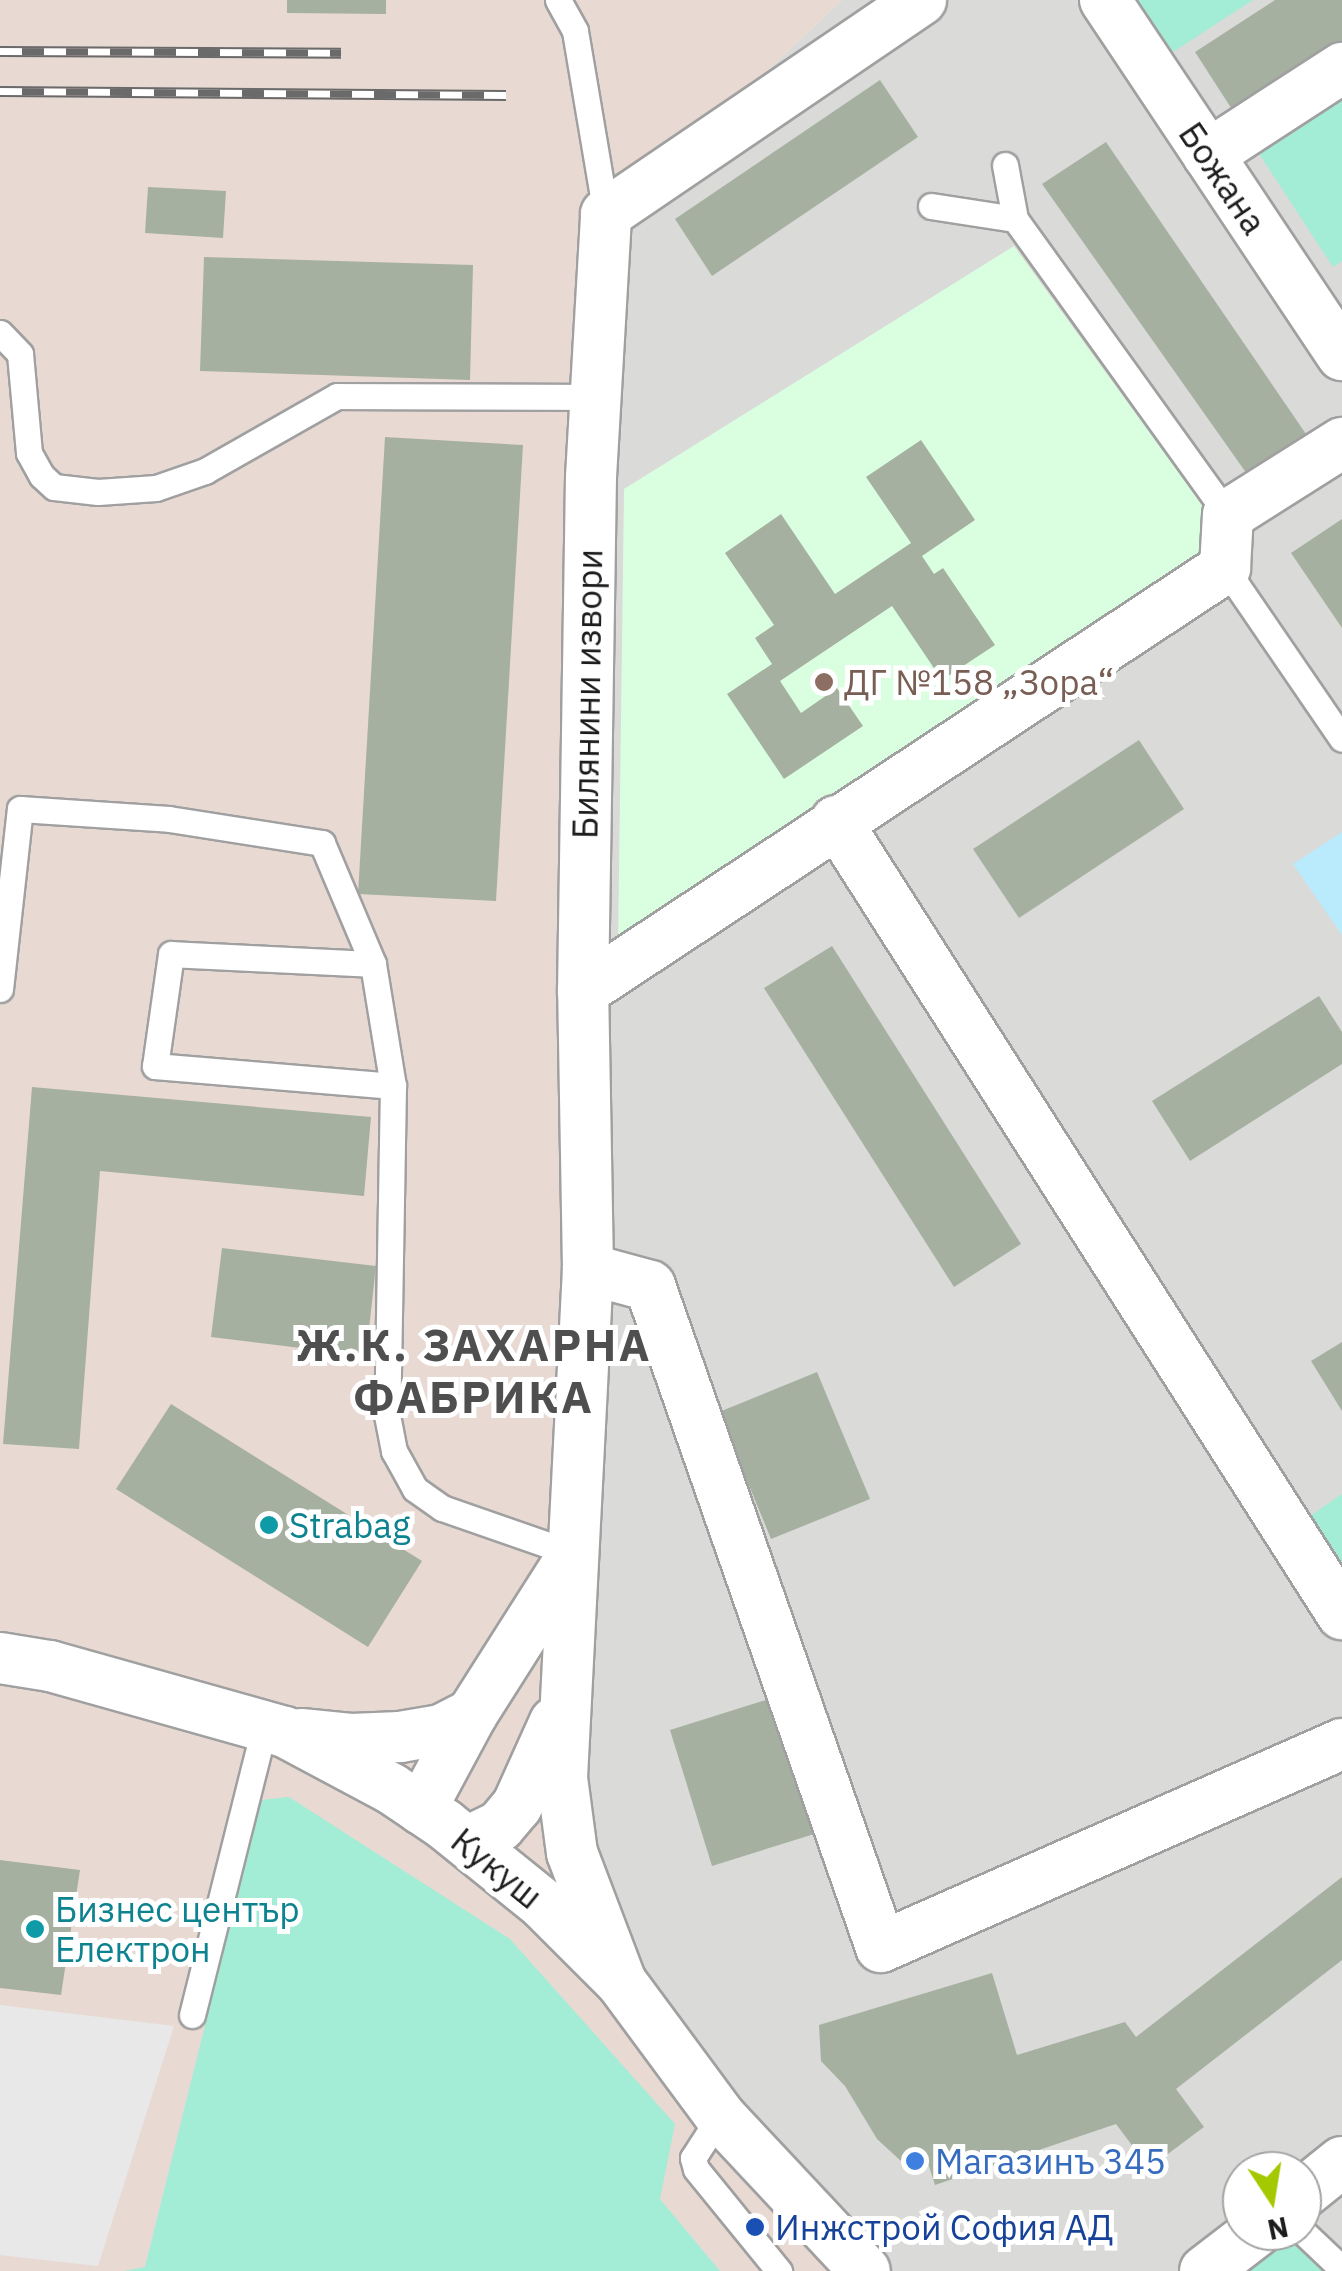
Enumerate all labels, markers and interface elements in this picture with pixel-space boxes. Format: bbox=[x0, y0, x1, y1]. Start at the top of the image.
street label: Божана bbox=[1170, 114, 1276, 242]
street label: Билянини извори bbox=[563, 549, 611, 839]
place label: ДГ №158 „Зора“ bbox=[844, 661, 1114, 703]
marker: ДГ №158 „Зора“ bbox=[813, 671, 835, 693]
district label: Ж.К. ЗАХАРНА ФАБРИКА bbox=[296, 1318, 652, 1424]
place label: Strabag bbox=[289, 1504, 410, 1546]
marker: Strabag bbox=[258, 1514, 280, 1536]
street label: Кукуш bbox=[443, 1819, 551, 1917]
place label: Бизнес център Електрон bbox=[55, 1888, 300, 1970]
marker: Бизнес център Електрон bbox=[24, 1918, 46, 1940]
place label: Магазинъ 345 bbox=[935, 2140, 1166, 2182]
marker: Магазинъ 345 bbox=[904, 2150, 926, 2172]
north arrow bbox=[1222, 2151, 1322, 2251]
place label: Инжстрой София АД bbox=[775, 2206, 1113, 2248]
text: N bbox=[1264, 2209, 1292, 2249]
marker: Инжстрой София АД bbox=[744, 2216, 766, 2238]

